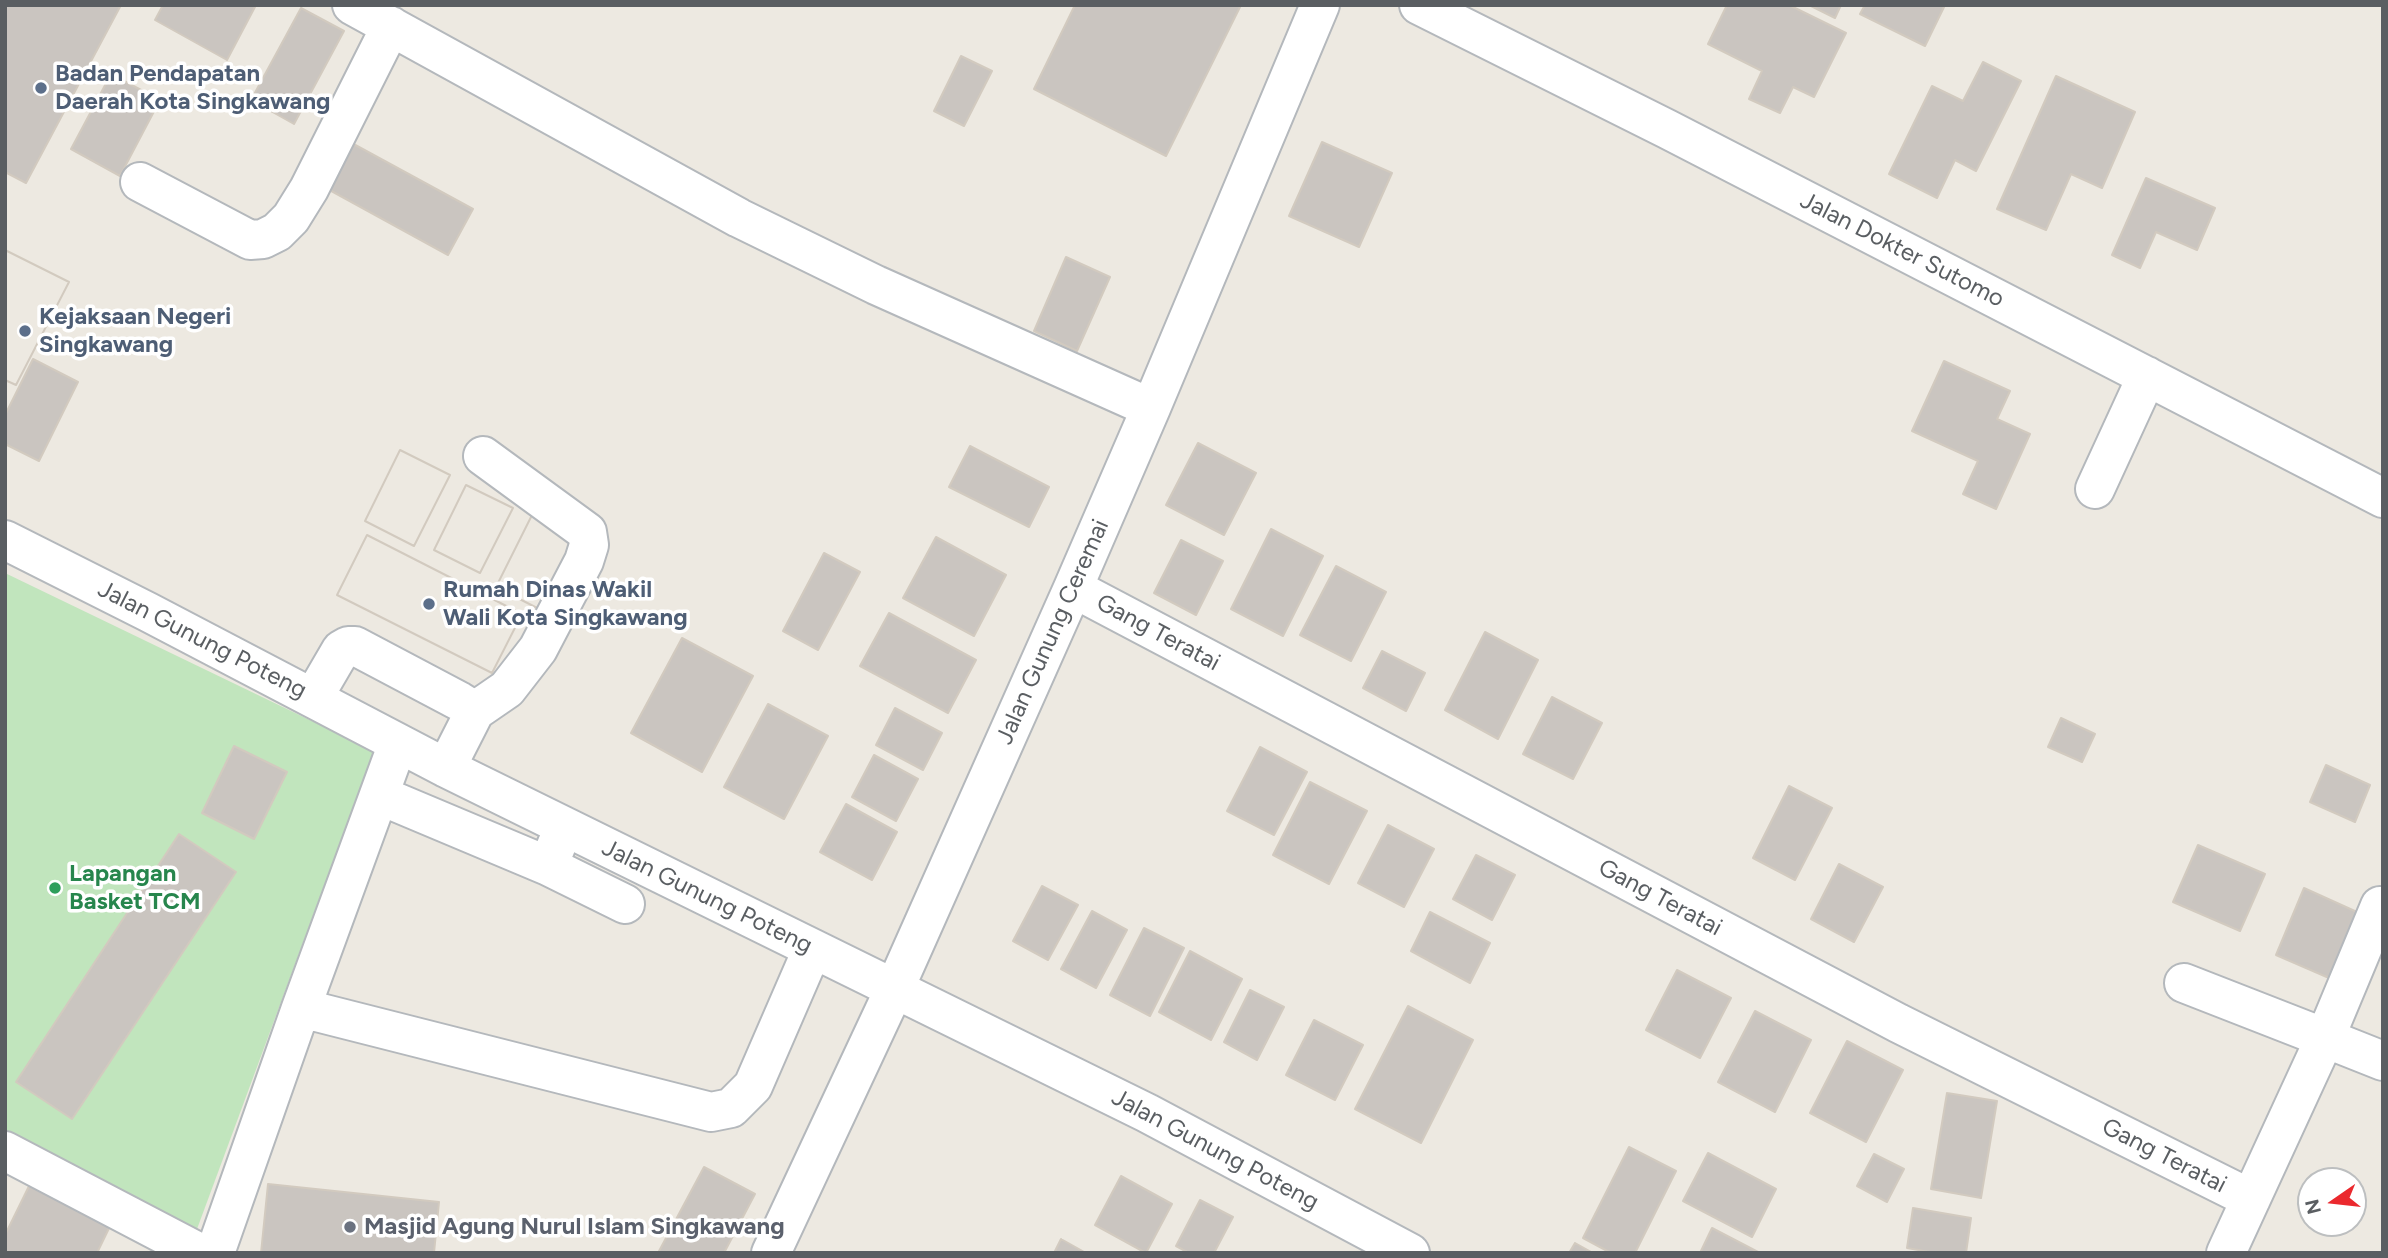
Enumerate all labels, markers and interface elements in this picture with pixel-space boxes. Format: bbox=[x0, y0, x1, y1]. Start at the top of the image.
place label: Badan Pendapatan Daerah Kota Singkawang bbox=[55, 60, 330, 116]
marker: Badan Pendapatan Daerah Kota Singkawang bbox=[33, 80, 49, 96]
street label: Jalan Dokter Sutomo bbox=[1795, 186, 2009, 314]
place label: Kejaksaan Negeri Singkawang bbox=[39, 303, 231, 359]
marker: Kejaksaan Negeri Singkawang bbox=[17, 323, 33, 339]
street label: Jalan Gunung Ceremai bbox=[990, 515, 1116, 749]
street label: Jalan Gunung Poteng bbox=[93, 575, 311, 705]
place label: Rumah Dinas Wakil Wali Kota Singkawang bbox=[443, 576, 688, 632]
street label: Gang Teratai bbox=[1091, 588, 1225, 678]
marker: Rumah Dinas Wakil Wali Kota Singkawang bbox=[421, 596, 437, 612]
street label: Jalan Gunung Poteng bbox=[597, 834, 817, 960]
street label: Gang Teratai bbox=[1593, 853, 1727, 943]
place label: Lapangan Basket TCM bbox=[69, 860, 201, 916]
marker: Lapangan Basket TCM bbox=[47, 880, 63, 896]
street label: Jalan Gunung Poteng bbox=[1107, 1083, 1323, 1217]
street label: Gang Teratai bbox=[2097, 1112, 2231, 1200]
north arrow bbox=[2297, 1167, 2367, 1237]
text: N bbox=[2300, 1197, 2326, 1217]
place label: Masjid Agung Nurul Islam Singkawang bbox=[364, 1213, 785, 1241]
marker: Masjid Agung Nurul Islam Singkawang bbox=[342, 1219, 358, 1235]

